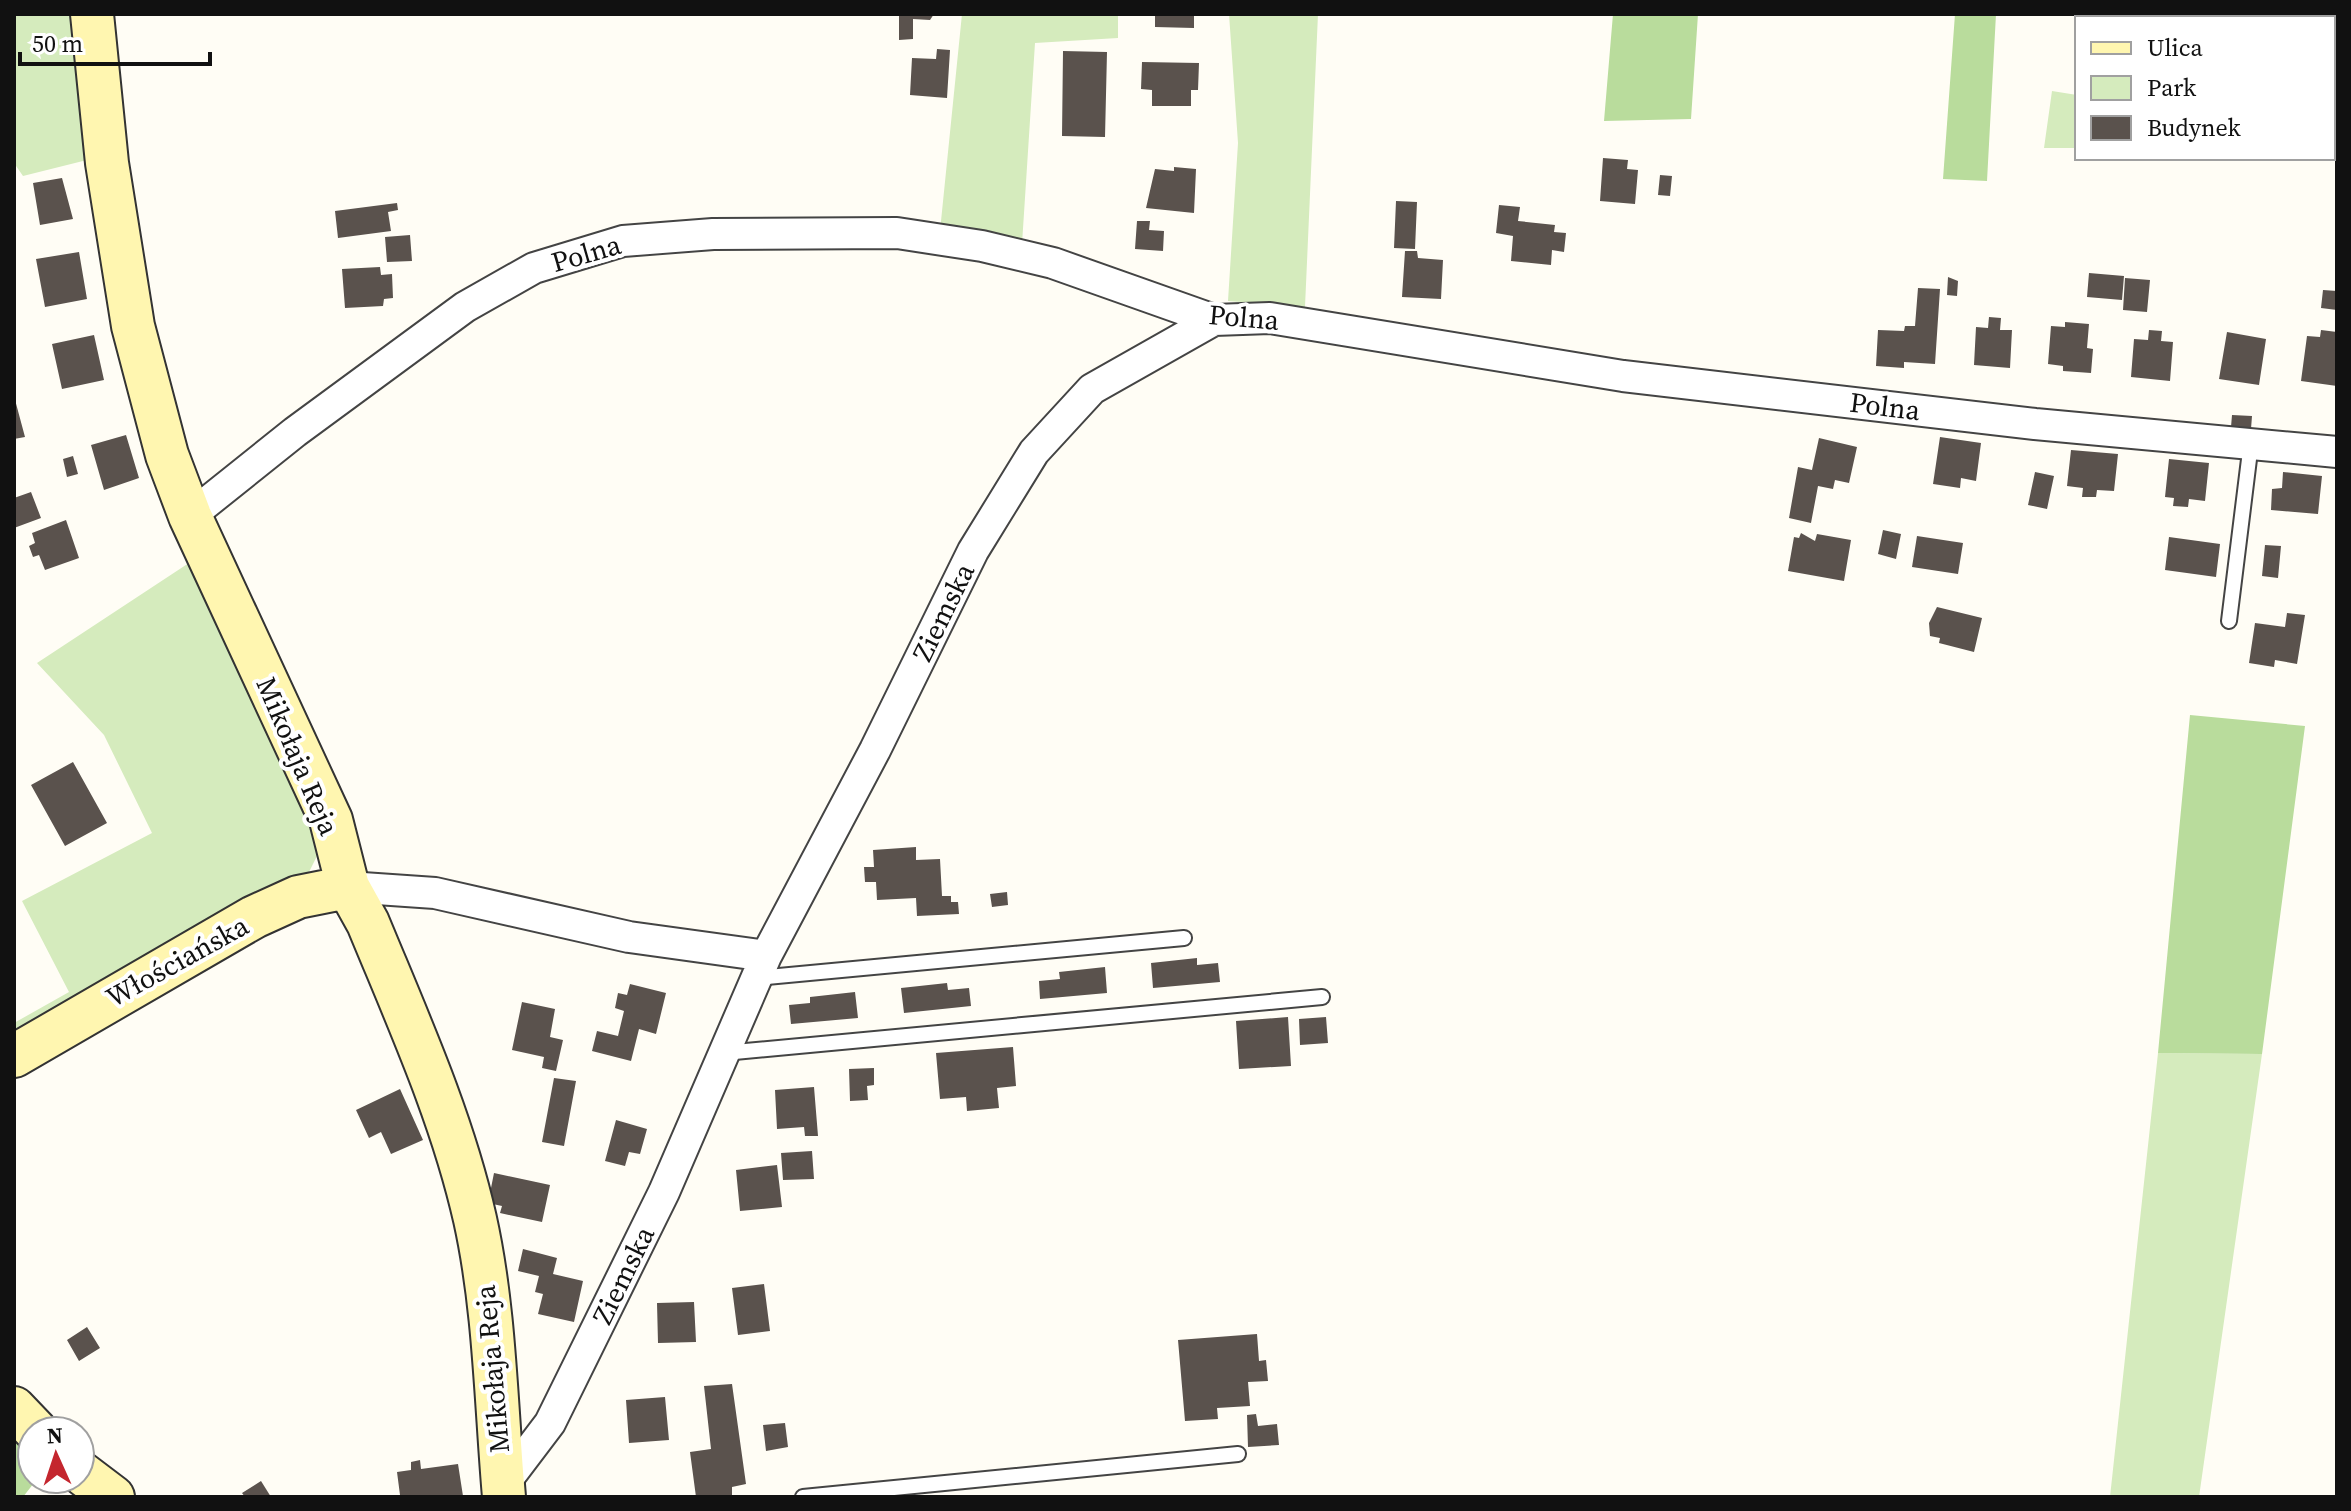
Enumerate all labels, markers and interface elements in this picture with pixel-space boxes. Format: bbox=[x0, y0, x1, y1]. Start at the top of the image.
scale bar bbox=[20, 16, 210, 66]
legend bbox=[2075, 16, 2335, 160]
text: 50 m bbox=[32, 27, 83, 60]
text: Ulica bbox=[2147, 31, 2203, 64]
text: Park bbox=[2147, 71, 2197, 104]
text: Budynek bbox=[2147, 111, 2242, 144]
street label: Polna bbox=[547, 225, 626, 281]
street label: Polna bbox=[1207, 295, 1282, 339]
street label: Polna bbox=[1848, 383, 1923, 429]
street label: Ziemska bbox=[903, 556, 983, 667]
street label: Mikołaja Reja bbox=[248, 671, 349, 842]
street label: Włościańska bbox=[99, 906, 256, 1016]
street label: Ziemska bbox=[583, 1219, 663, 1330]
street label: Mikołaja Reja bbox=[466, 1283, 518, 1455]
north arrow bbox=[16, 1415, 96, 1495]
text: N bbox=[46, 1420, 64, 1450]

